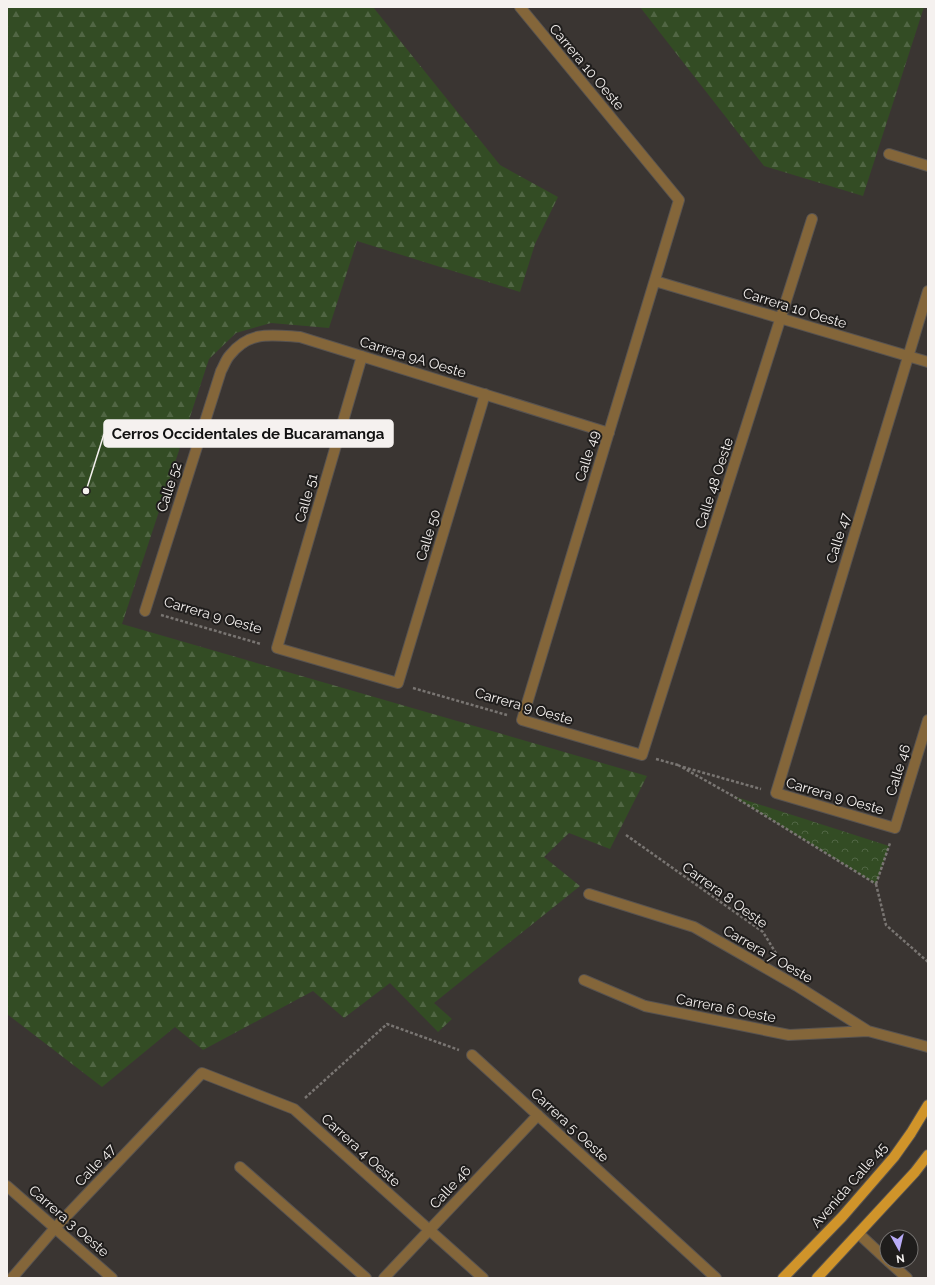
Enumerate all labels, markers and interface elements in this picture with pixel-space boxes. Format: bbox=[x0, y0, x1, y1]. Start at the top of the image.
street label: Carrera 10 Oeste bbox=[546, 21, 628, 113]
street label: Carrera 10 Oeste bbox=[741, 285, 849, 331]
street label: Carrera 9A Oeste bbox=[358, 333, 468, 381]
callout: Cerros Occidentales de Bucaramanga bbox=[104, 420, 393, 447]
text: Cerros Occidentales de Bucaramanga bbox=[112, 425, 385, 443]
street label: Calle 49 bbox=[572, 429, 602, 483]
street label: Calle 48 Oeste bbox=[692, 436, 736, 530]
street label: Calle 52 bbox=[153, 460, 185, 514]
street label: Calle 51 bbox=[291, 472, 321, 524]
street label: Calle 50 bbox=[413, 507, 443, 563]
street label: Calle 47 bbox=[823, 510, 853, 565]
street label: Carrera 9 Oeste bbox=[162, 593, 264, 637]
street label: Carrera 9 Oeste bbox=[473, 684, 575, 728]
street label: Calle 46 bbox=[883, 742, 913, 798]
street label: Carrera 9 Oeste bbox=[784, 774, 886, 818]
street label: Carrera 8 Oeste bbox=[679, 859, 771, 931]
street label: Carrera 7 Oeste bbox=[720, 922, 816, 986]
street label: Carrera 6 Oeste bbox=[675, 990, 777, 1026]
street label: Carrera 5 Oeste bbox=[528, 1085, 612, 1165]
street label: Carrera 4 Oeste bbox=[318, 1110, 404, 1190]
street label: Avenida Calle 45 bbox=[808, 1139, 891, 1231]
street label: Calle 47 bbox=[72, 1140, 119, 1189]
street label: Calle 46 bbox=[426, 1162, 474, 1212]
street label: Carrera 3 Oeste bbox=[26, 1182, 112, 1260]
north arrow bbox=[879, 1229, 919, 1269]
text: N bbox=[895, 1251, 905, 1265]

